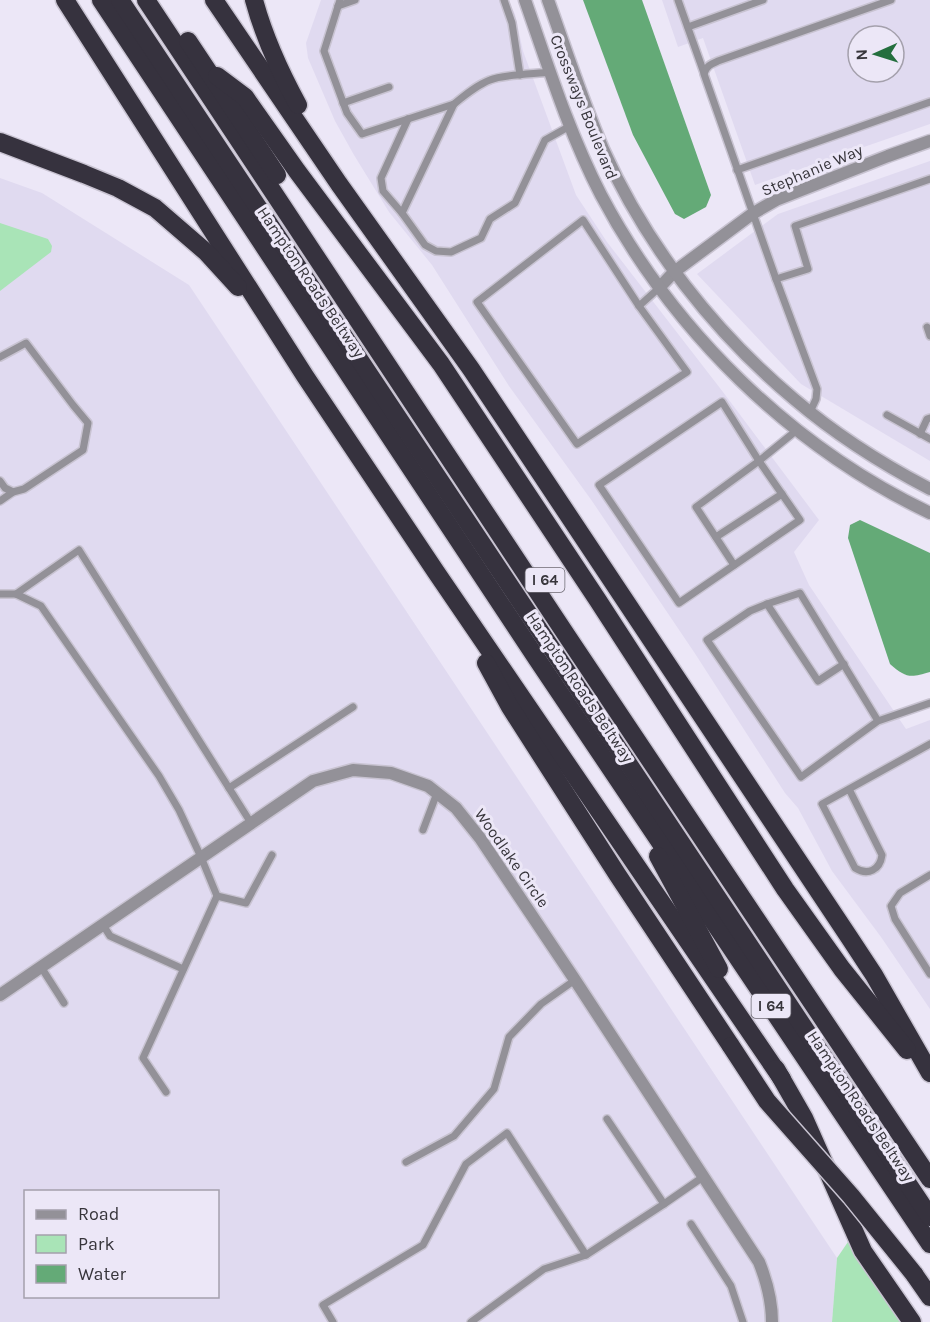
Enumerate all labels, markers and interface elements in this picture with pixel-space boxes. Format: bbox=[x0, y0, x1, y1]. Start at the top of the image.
north arrow bbox=[846, 24, 906, 84]
street label: Crossways Boulevard bbox=[546, 32, 622, 182]
text: N bbox=[852, 49, 871, 61]
street label: Stephanie Way bbox=[758, 140, 866, 200]
street label: Hampton Roads Beltway bbox=[253, 203, 369, 361]
road number: I 64 bbox=[526, 568, 564, 592]
street label: Hampton Roads Beltway bbox=[522, 608, 638, 766]
street label: Woodlake Circle bbox=[471, 805, 553, 911]
road number: I 64 bbox=[752, 994, 790, 1018]
street label: Hampton Roads Beltway bbox=[803, 1027, 919, 1185]
legend bbox=[24, 1190, 219, 1298]
text: Road bbox=[78, 1203, 119, 1225]
text: Park bbox=[78, 1233, 115, 1255]
text: Water bbox=[78, 1263, 126, 1285]

